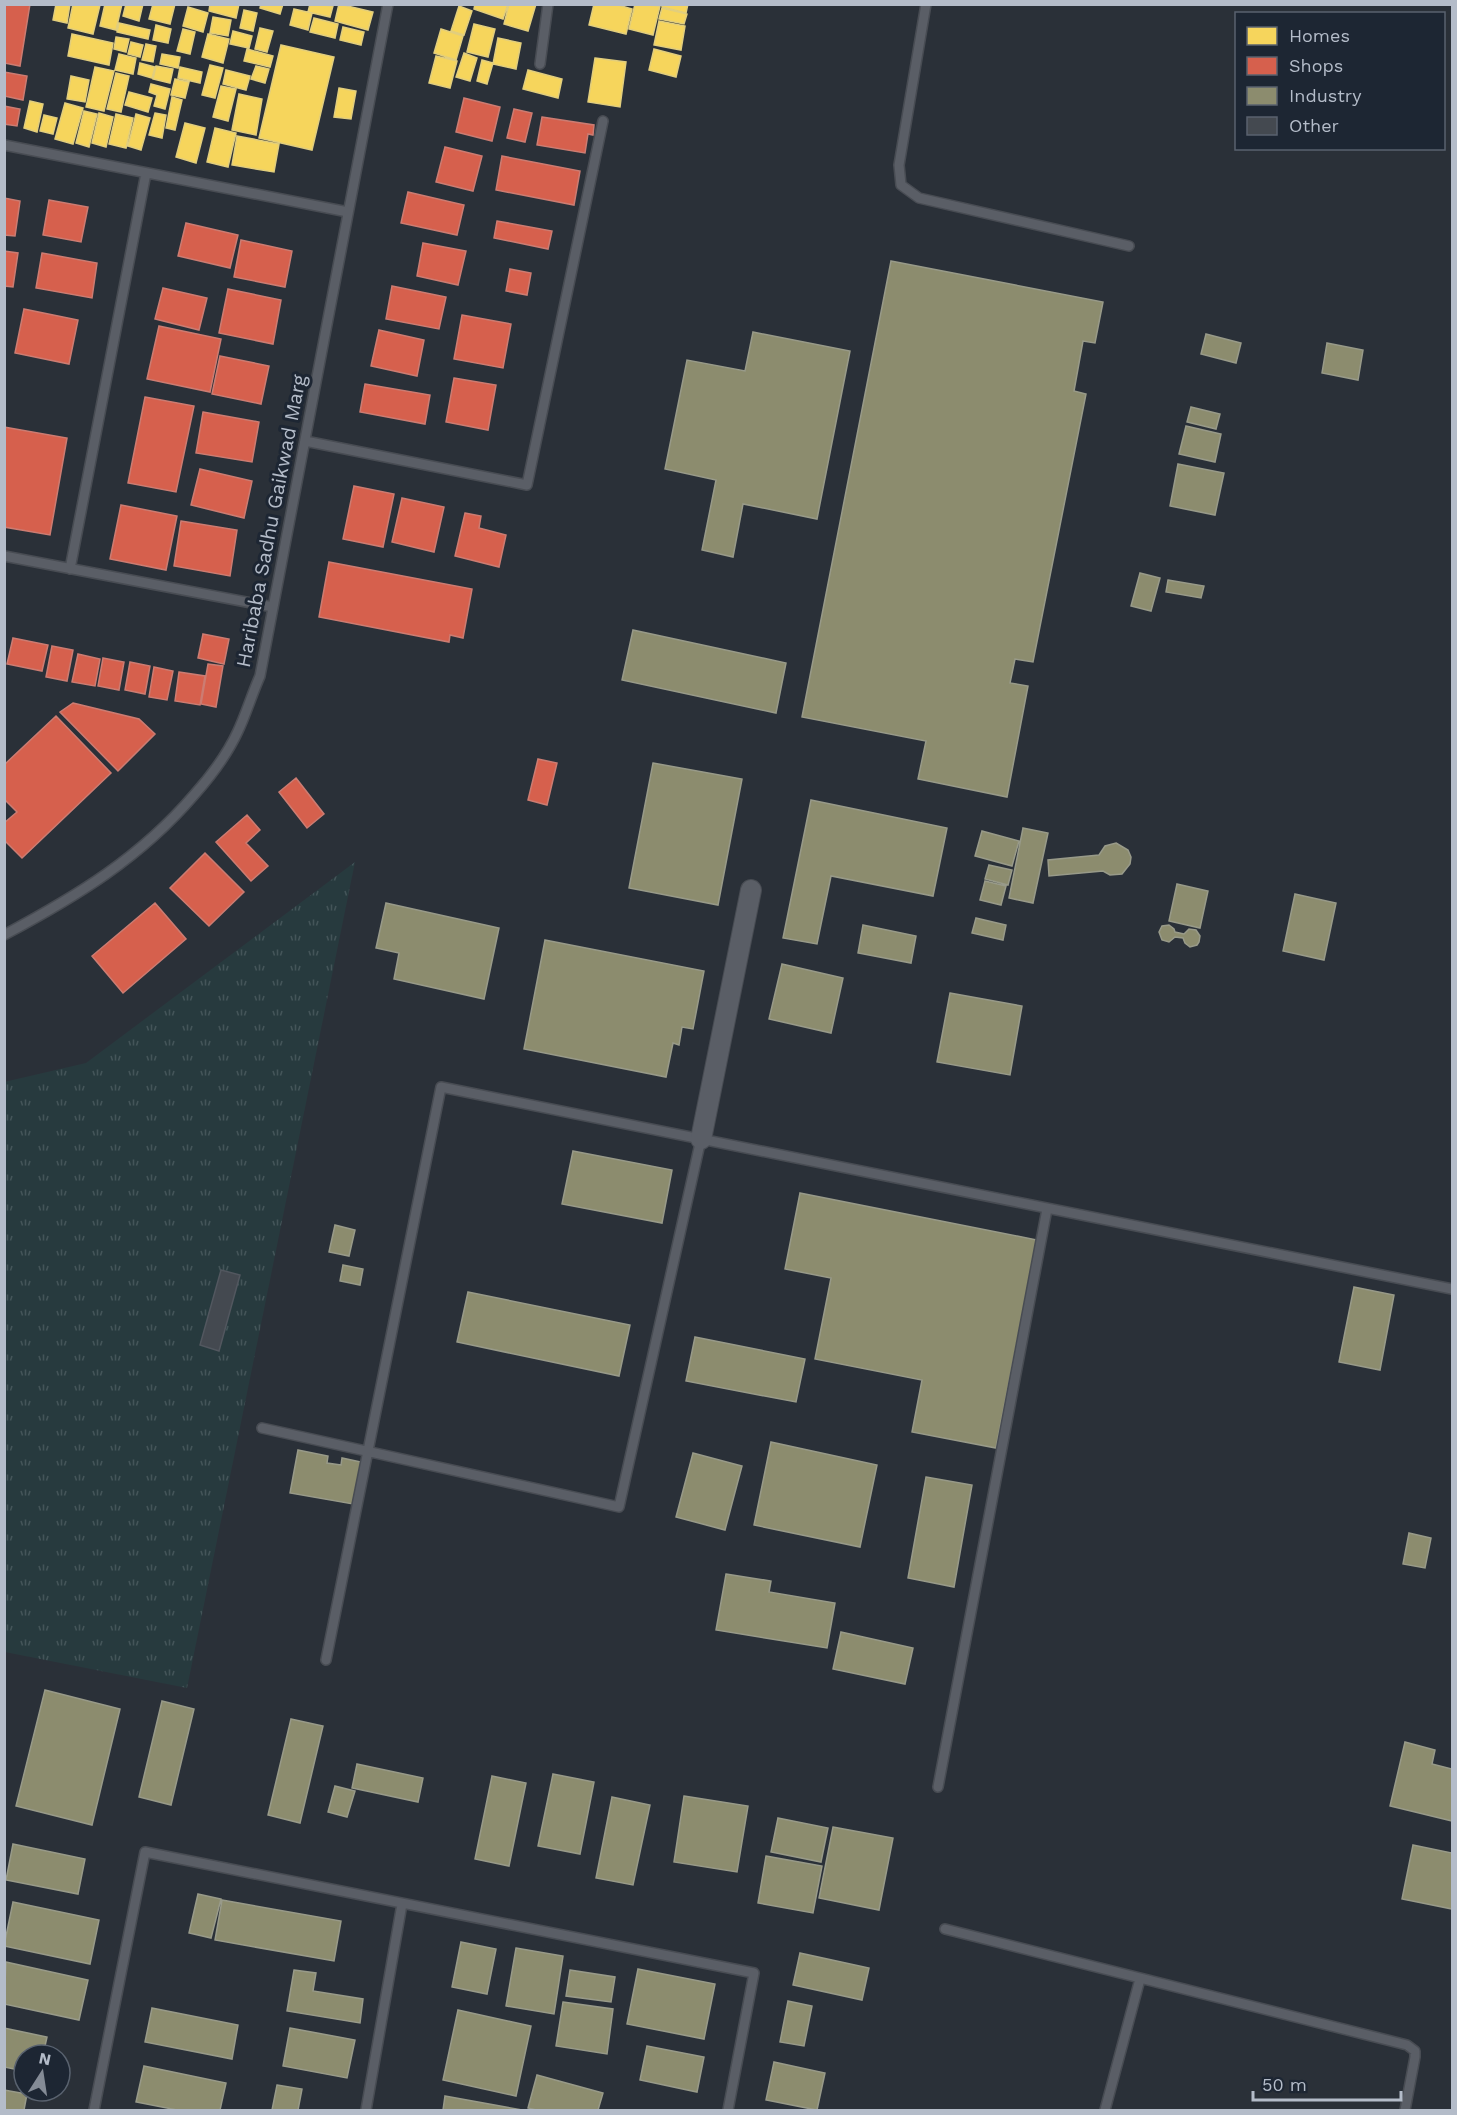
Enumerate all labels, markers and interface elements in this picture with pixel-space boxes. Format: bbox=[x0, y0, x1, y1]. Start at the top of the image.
legend bbox=[1235, 12, 1445, 150]
text: Homes bbox=[1289, 25, 1350, 46]
text: Shops bbox=[1289, 55, 1343, 76]
text: Industry bbox=[1289, 85, 1362, 106]
text: Other bbox=[1289, 115, 1339, 136]
street label: Haribaba Sadhu Gaikwad Marg bbox=[231, 372, 311, 669]
north arrow bbox=[12, 2043, 72, 2103]
text: N bbox=[37, 2048, 53, 2069]
scale bar bbox=[1253, 2064, 1402, 2102]
text: 50 m bbox=[1262, 2074, 1307, 2095]

